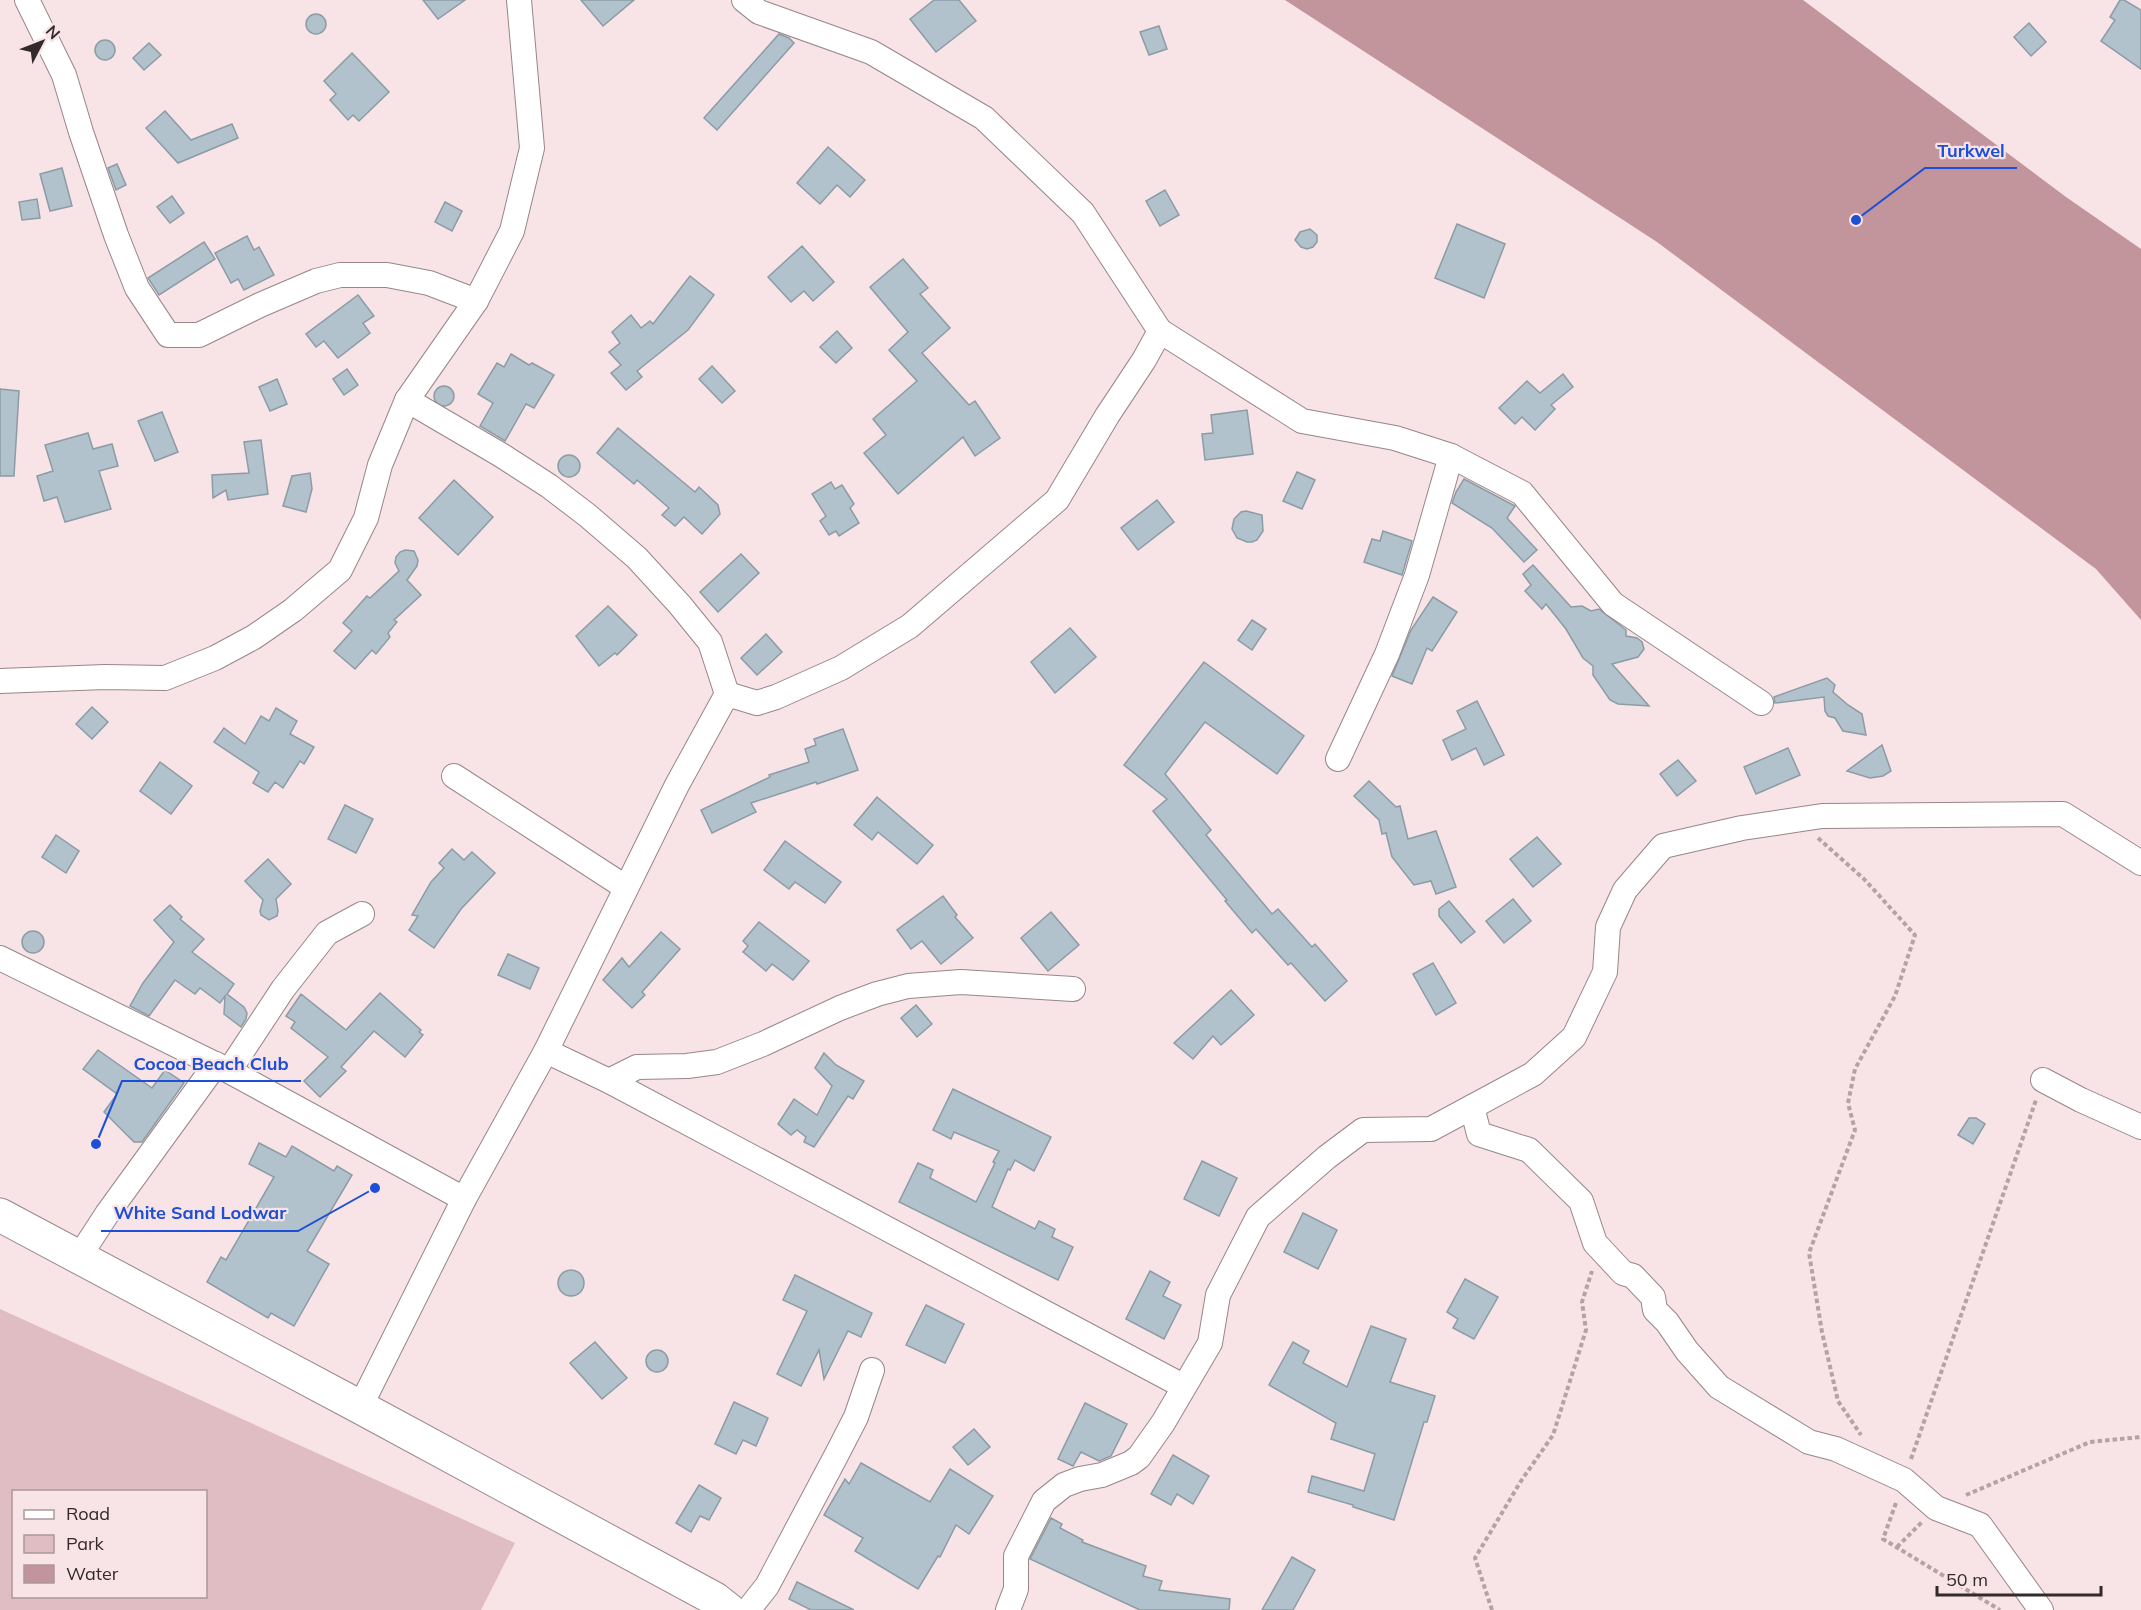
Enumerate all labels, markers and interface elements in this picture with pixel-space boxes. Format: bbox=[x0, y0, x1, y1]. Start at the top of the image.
north arrow bbox=[12, 12, 72, 72]
text: N bbox=[42, 21, 65, 43]
callout: Turkwel bbox=[1925, 132, 2017, 168]
text: Turkwel bbox=[1937, 139, 2005, 162]
callout: Cocoa Beach Club bbox=[122, 1045, 301, 1081]
text: Cocoa Beach Club bbox=[133, 1052, 289, 1075]
callout: White Sand Lodwar bbox=[101, 1195, 298, 1231]
text: White Sand Lodwar bbox=[114, 1201, 287, 1224]
legend bbox=[12, 1490, 207, 1598]
text: Road bbox=[66, 1502, 110, 1525]
text: Park bbox=[66, 1532, 105, 1555]
scale bar bbox=[1937, 1559, 2100, 1597]
text: Water bbox=[66, 1562, 119, 1585]
text: 50 m bbox=[1946, 1568, 1988, 1591]

